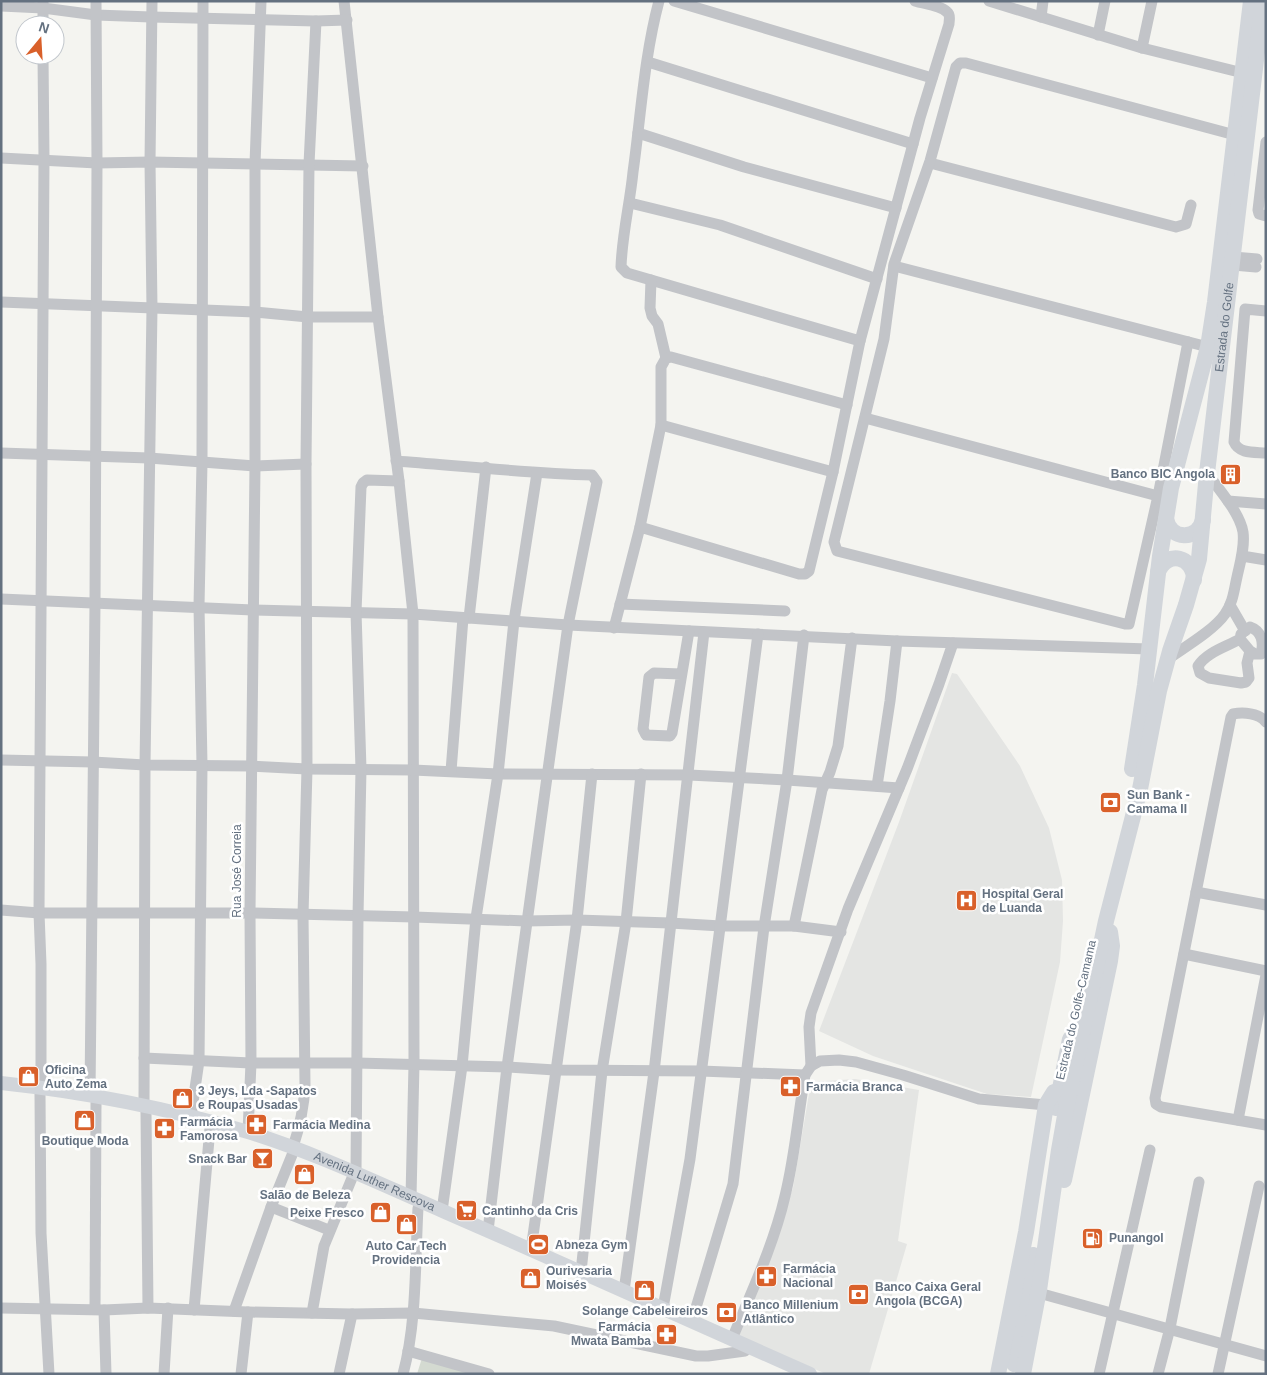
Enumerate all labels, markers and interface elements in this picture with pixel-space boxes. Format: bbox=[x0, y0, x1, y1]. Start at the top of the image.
north arrow bbox=[15, 15, 65, 65]
text: N bbox=[37, 18, 51, 37]
street label: Estrada do Golfe bbox=[1212, 281, 1237, 373]
building icon: Banco BIC Angola bbox=[1219, 462, 1243, 486]
place label: Banco BIC Angola bbox=[1111, 467, 1215, 481]
place label: Sun Bank - Camama II bbox=[1127, 788, 1190, 816]
bank icon: Sun Bank - Camama II bbox=[1099, 790, 1123, 814]
street label: Rua José Correia bbox=[230, 824, 244, 918]
place label: Hospital Geral de Luanda bbox=[982, 887, 1063, 915]
hospital icon: Hospital Geral de Luanda bbox=[954, 889, 978, 913]
street label: Estrada do Golfe-Camama bbox=[1053, 939, 1099, 1081]
place label: Oficina Auto Zema bbox=[45, 1063, 107, 1091]
shop icon: Oficina Auto Zema bbox=[17, 1065, 41, 1089]
pharmacy icon: Farmácia Branca bbox=[778, 1075, 802, 1099]
place label: Farmácia Branca bbox=[806, 1080, 903, 1094]
place label: 3 Jeys, Lda -Sapatos e Roupas Usadas bbox=[198, 1084, 317, 1112]
shop icon: 3 Jeys, Lda -Sapatos e Roupas Usadas bbox=[170, 1086, 194, 1110]
shop icon: Boutique Moda bbox=[73, 1108, 97, 1132]
pharmacy icon: Farmácia Medina bbox=[245, 1113, 269, 1137]
place label: Farmácia Famorosa bbox=[180, 1115, 238, 1143]
pharmacy icon: Farmácia Famorosa bbox=[152, 1117, 176, 1141]
place label: Farmácia Medina bbox=[273, 1118, 371, 1132]
place label: Boutique Moda bbox=[42, 1134, 129, 1148]
bar icon: Snack Bar bbox=[251, 1147, 275, 1171]
street label: Avenida Luther Rescova bbox=[312, 1149, 438, 1214]
place label: Snack Bar bbox=[188, 1152, 247, 1166]
shop icon: Salão de Beleza bbox=[293, 1162, 317, 1186]
place label: Salão de Beleza bbox=[260, 1188, 351, 1202]
supermarket icon: Cantinho da Cris bbox=[454, 1199, 478, 1223]
shop icon: Peixe Fresco bbox=[368, 1201, 392, 1225]
place label: Cantinho da Cris bbox=[482, 1204, 578, 1218]
place label: Peixe Fresco bbox=[290, 1206, 364, 1220]
shop icon: Auto Car Tech Providencia bbox=[394, 1213, 418, 1237]
fuel station icon: Punangol bbox=[1081, 1226, 1105, 1250]
place label: Punangol bbox=[1109, 1231, 1164, 1245]
sports icon: Abneza Gym bbox=[527, 1233, 551, 1257]
place label: Abneza Gym bbox=[555, 1238, 628, 1252]
place label: Auto Car Tech Providencia bbox=[365, 1239, 447, 1267]
place label: Farmácia Nacional bbox=[783, 1262, 836, 1290]
place label: Ourivesaria Moisés bbox=[546, 1264, 612, 1292]
pharmacy icon: Farmácia Nacional bbox=[755, 1264, 779, 1288]
shop icon: Ourivesaria Moisés bbox=[518, 1266, 542, 1290]
shop icon: Solange Cabeleireiros bbox=[633, 1278, 657, 1302]
place label: Banco Caixa Geral Angola (BCGA) bbox=[875, 1280, 981, 1308]
bank icon: Banco Caixa Geral Angola (BCGA) bbox=[847, 1282, 871, 1306]
place label: Banco Millenium Atlântico bbox=[743, 1298, 838, 1326]
bank icon: Banco Millenium Atlântico bbox=[715, 1300, 739, 1324]
place label: Solange Cabeleireiros bbox=[582, 1304, 708, 1318]
place label: Farmácia Mwata Bamba bbox=[571, 1320, 651, 1348]
pharmacy icon: Farmácia Mwata Bamba bbox=[655, 1322, 679, 1346]

